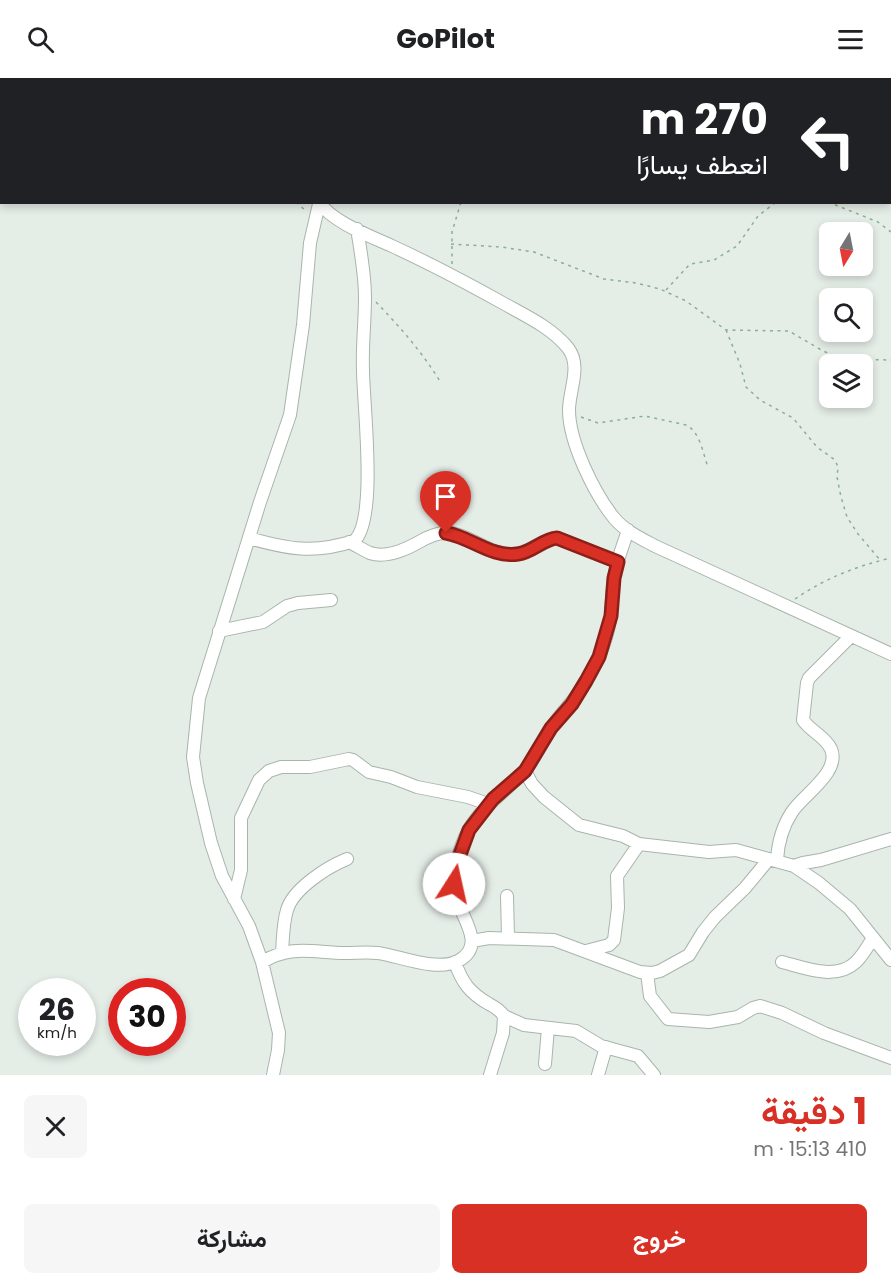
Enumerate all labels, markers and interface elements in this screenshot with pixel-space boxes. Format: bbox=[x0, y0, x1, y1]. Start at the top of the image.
text: GoPilot bbox=[396, 20, 495, 57]
icon: search bbox=[24, 23, 57, 56]
icon: menu bbox=[834, 23, 867, 56]
text: 270 m bbox=[641, 90, 768, 149]
icon: left bbox=[789, 102, 867, 180]
text: انعطف يسارًا bbox=[636, 146, 768, 183]
north arrow bbox=[819, 222, 873, 276]
map controls bbox=[819, 222, 873, 408]
button: search bbox=[819, 288, 873, 342]
button: layers bbox=[819, 354, 873, 408]
pin bbox=[420, 471, 471, 533]
icon: arrive bbox=[429, 480, 462, 513]
position arrow bbox=[422, 852, 486, 916]
speed limit sign: 30 bbox=[108, 978, 186, 1056]
text: 26 bbox=[39, 988, 75, 1031]
text: km/h bbox=[37, 1022, 77, 1043]
text: 1 دقيقة bbox=[761, 1086, 867, 1137]
button: close bbox=[24, 1095, 87, 1158]
text: 410 m · 15:13 bbox=[753, 1135, 867, 1163]
button: مشاركة bbox=[24, 1204, 440, 1273]
button: خروج bbox=[452, 1204, 867, 1273]

